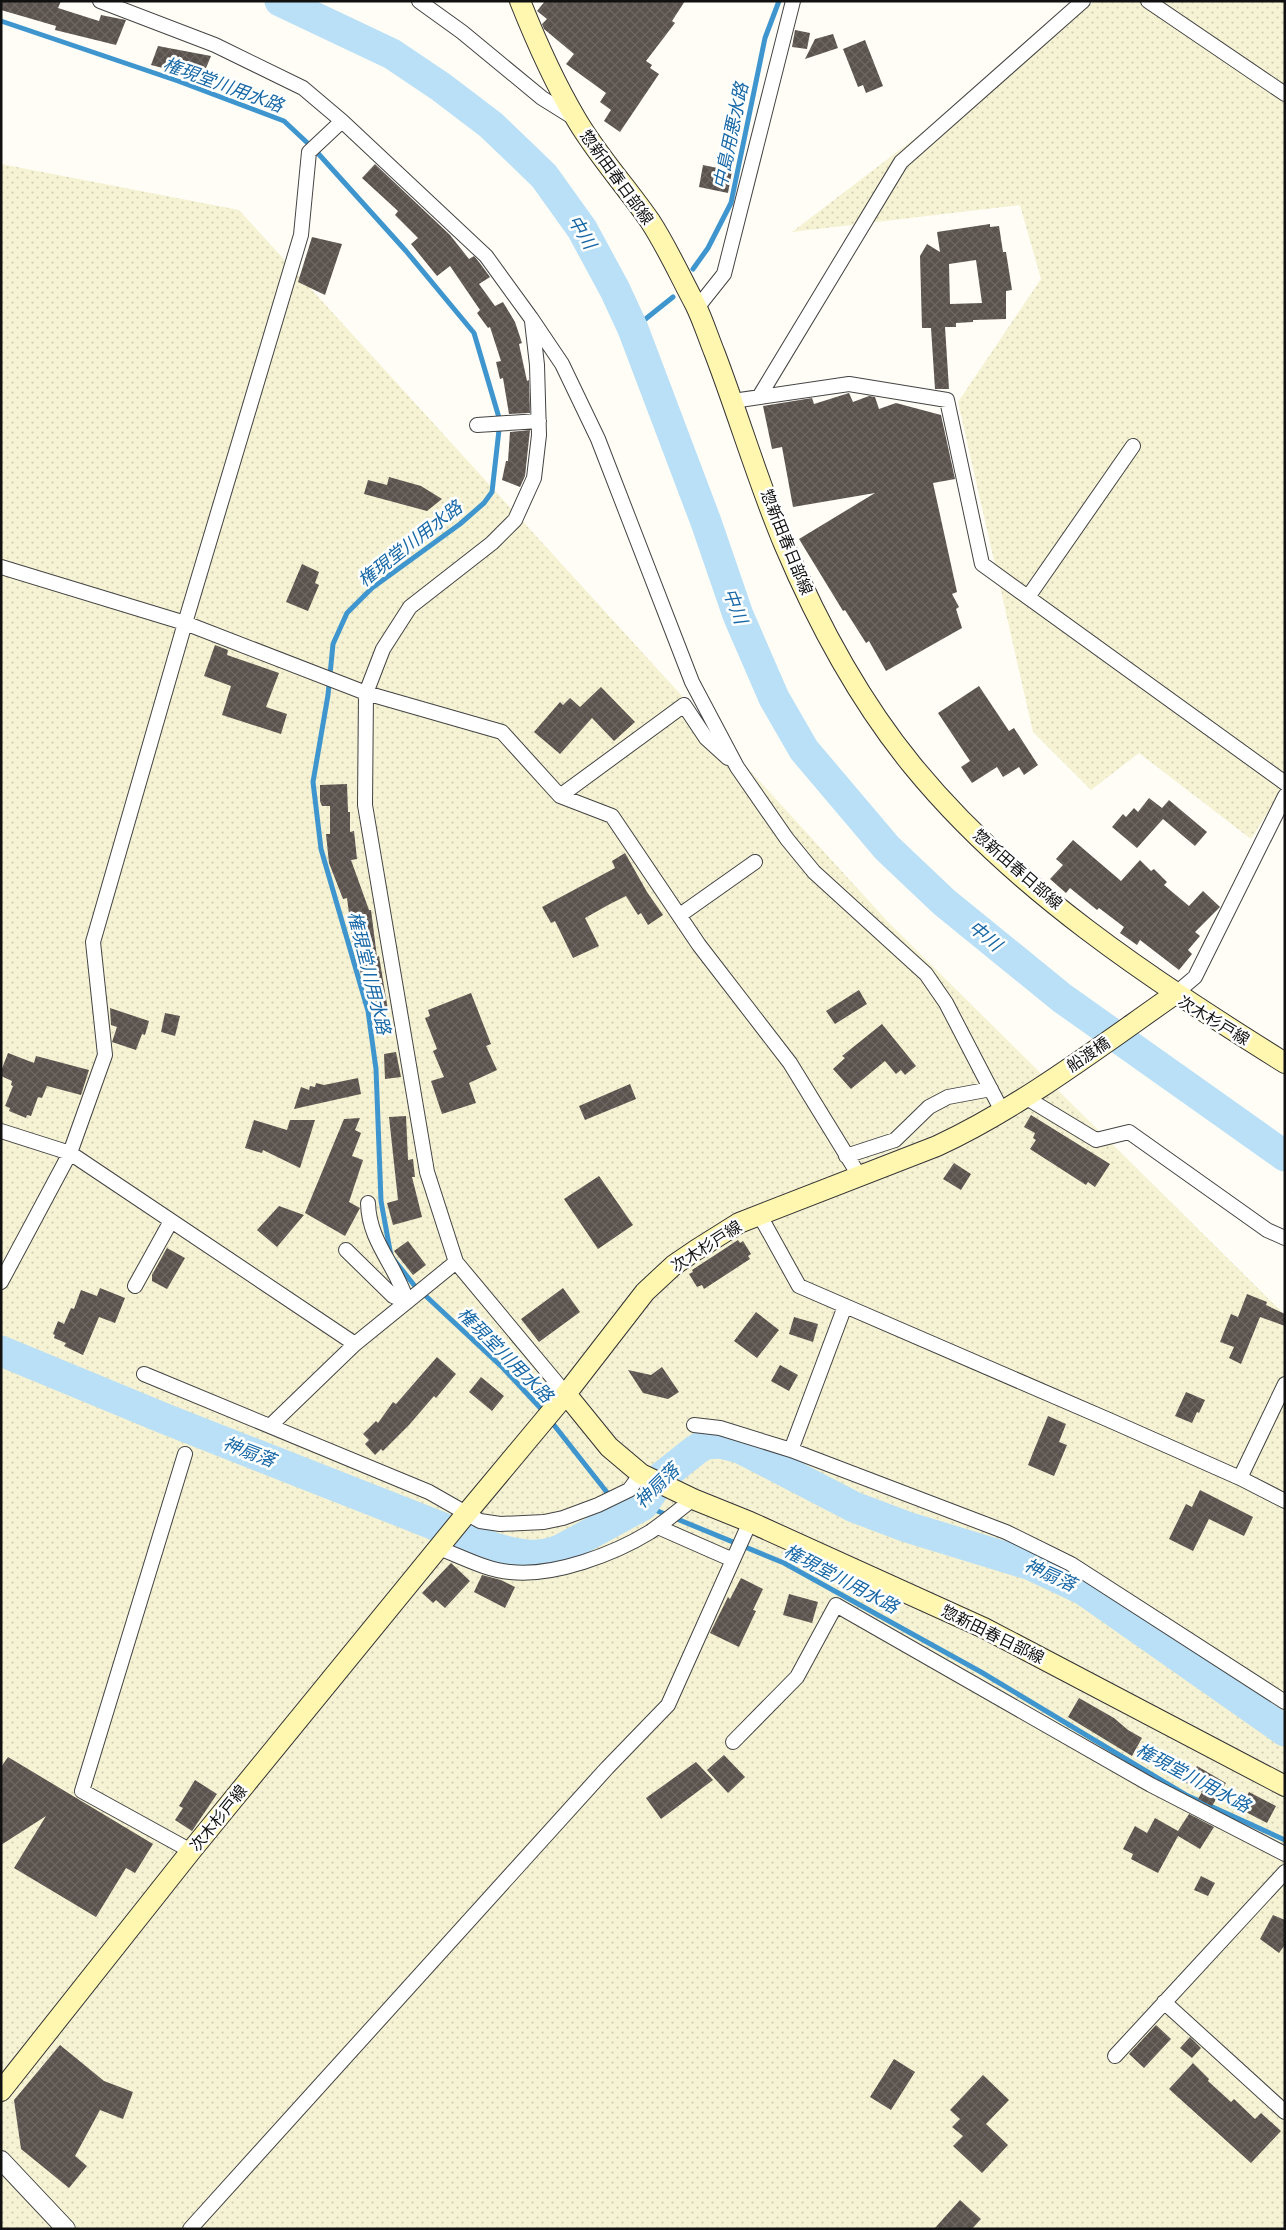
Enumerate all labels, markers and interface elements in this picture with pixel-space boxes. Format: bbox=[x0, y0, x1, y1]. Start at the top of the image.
water label: 権現堂川用水路 bbox=[160, 51, 289, 118]
water label: 中島用悪水路 bbox=[707, 79, 753, 191]
street label: 惣新田春日部線 bbox=[575, 125, 659, 229]
water label: 中川 bbox=[563, 210, 603, 255]
street label: 惣新田春日部線 bbox=[756, 486, 818, 598]
water label: 権現堂川用水路 bbox=[352, 494, 468, 591]
water label: 中川 bbox=[718, 585, 754, 629]
street label: 惣新田春日部線 bbox=[969, 824, 1067, 914]
water label: 権現堂川用水路 bbox=[343, 909, 397, 1039]
water label: 中川 bbox=[964, 915, 1009, 957]
street label: 次木杉戸線 bbox=[1174, 990, 1254, 1050]
street label: 船渡橋 bbox=[1062, 1031, 1114, 1077]
street label: 次木杉戸線 bbox=[666, 1215, 746, 1277]
water label: 権現堂川用水路 bbox=[453, 1301, 560, 1409]
water label: 神扇落 bbox=[220, 1430, 282, 1473]
water label: 神扇落 bbox=[629, 1456, 686, 1513]
water label: 権現堂川用水路 bbox=[780, 1538, 904, 1619]
water label: 神扇落 bbox=[1021, 1552, 1083, 1597]
street label: 惣新田春日部線 bbox=[938, 1600, 1048, 1668]
water label: 権現堂川用水路 bbox=[1132, 1737, 1256, 1818]
street label: 次木杉戸線 bbox=[184, 1780, 252, 1856]

